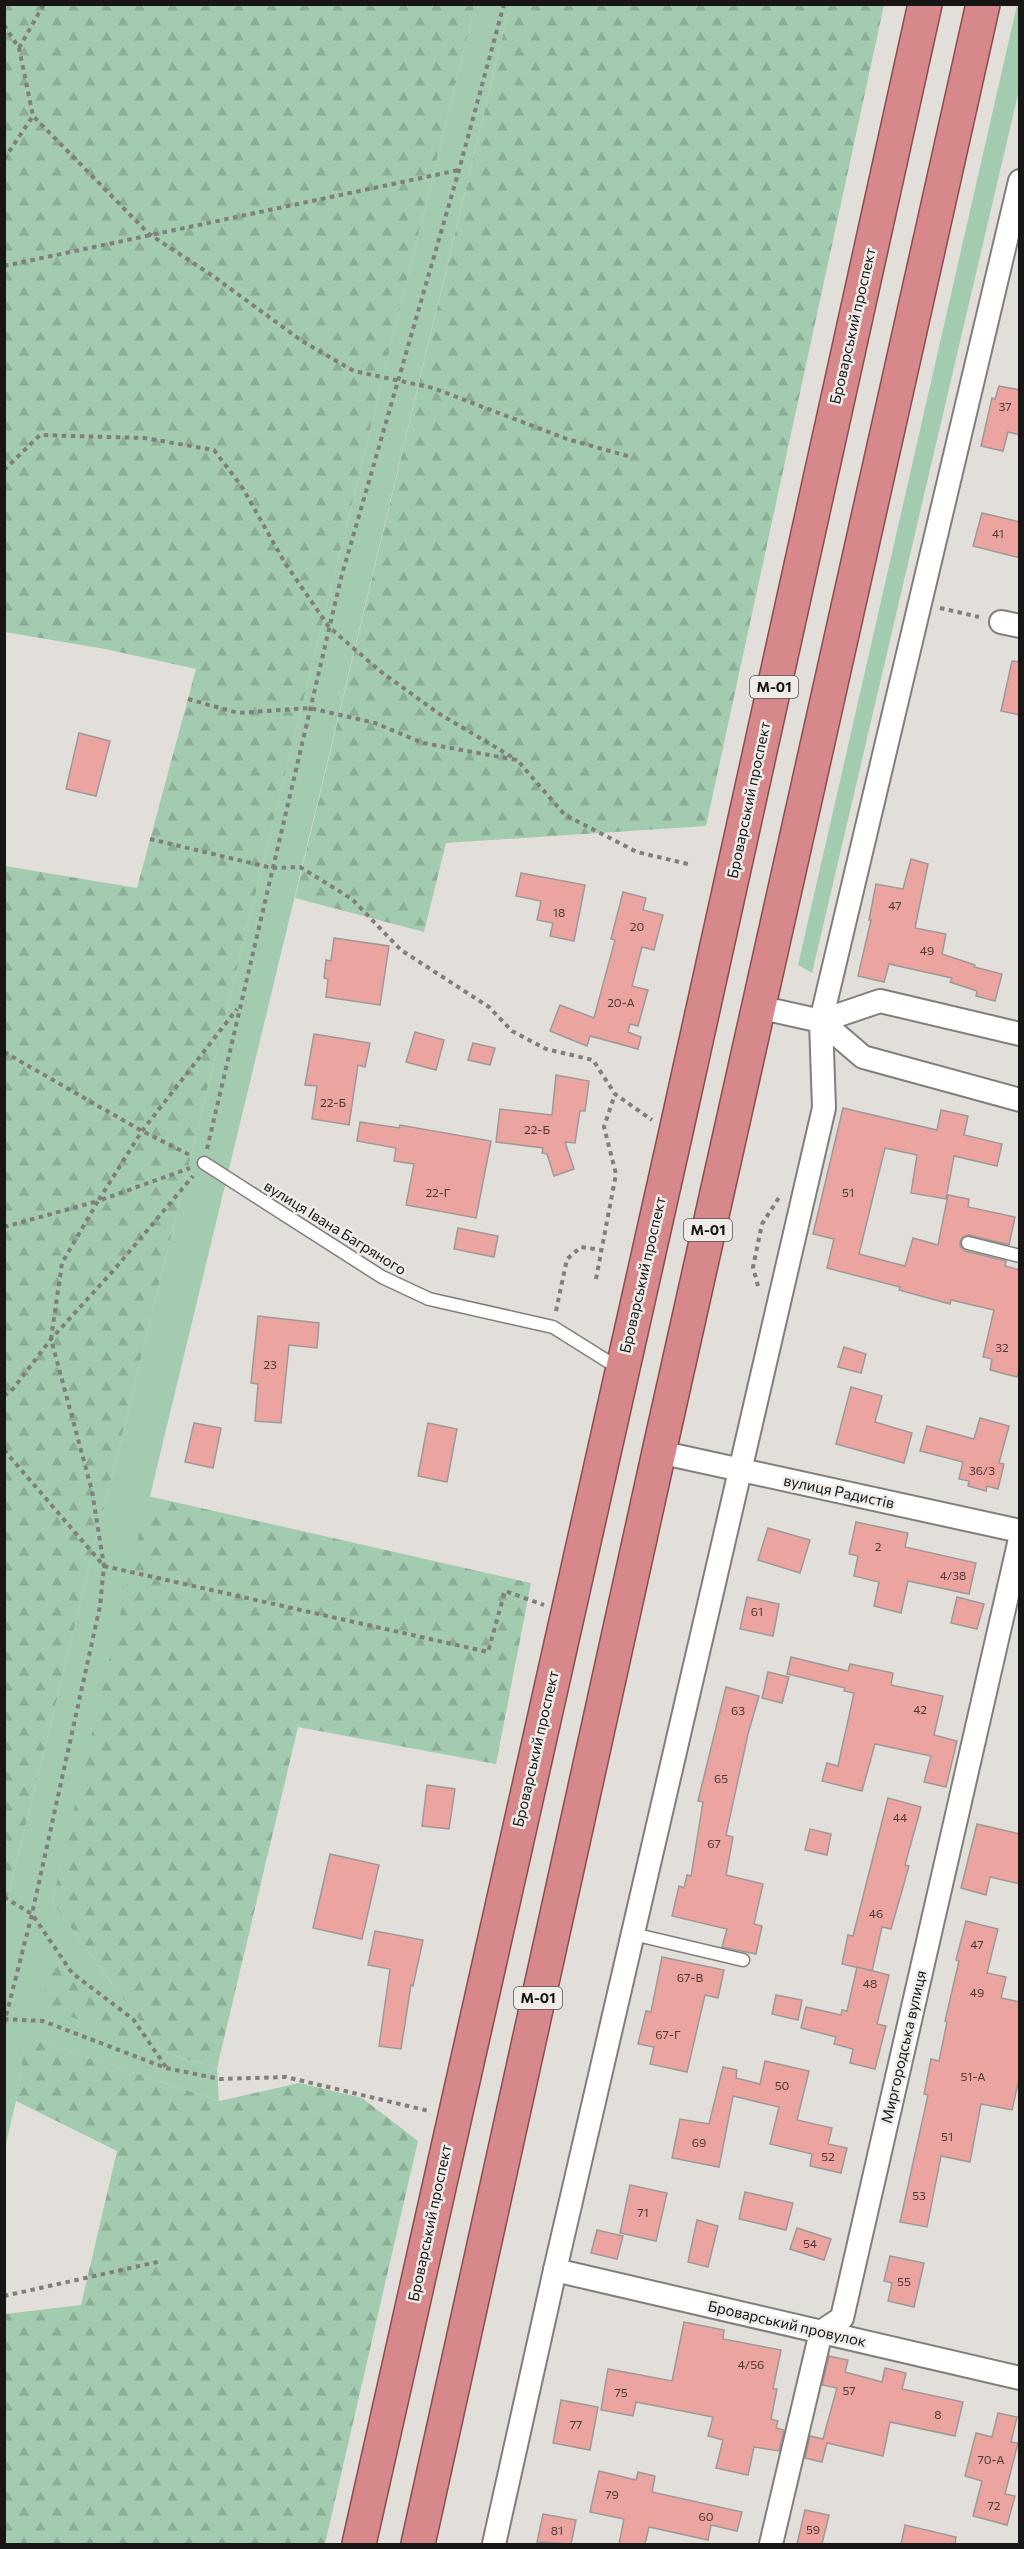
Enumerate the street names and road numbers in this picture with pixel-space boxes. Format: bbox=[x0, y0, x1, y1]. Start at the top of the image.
street label: Броварський проспект bbox=[825, 246, 879, 406]
road number: М-01 bbox=[750, 676, 798, 698]
street label: Броварський проспект bbox=[723, 720, 773, 880]
street label: вулиця Івана Багряного bbox=[261, 1176, 410, 1278]
street label: Броварський проспект bbox=[615, 1195, 669, 1355]
road number: М-01 bbox=[684, 1219, 732, 1241]
street label: вулиця Радистів bbox=[782, 1470, 896, 1512]
street label: Броварський проспект bbox=[508, 1669, 562, 1829]
street label: Миргородська вулиця bbox=[877, 1969, 929, 2125]
road number: М-01 bbox=[514, 1987, 562, 2009]
street label: Броварський проспект bbox=[404, 2143, 454, 2303]
street label: Броварський провулок bbox=[706, 2296, 868, 2350]

